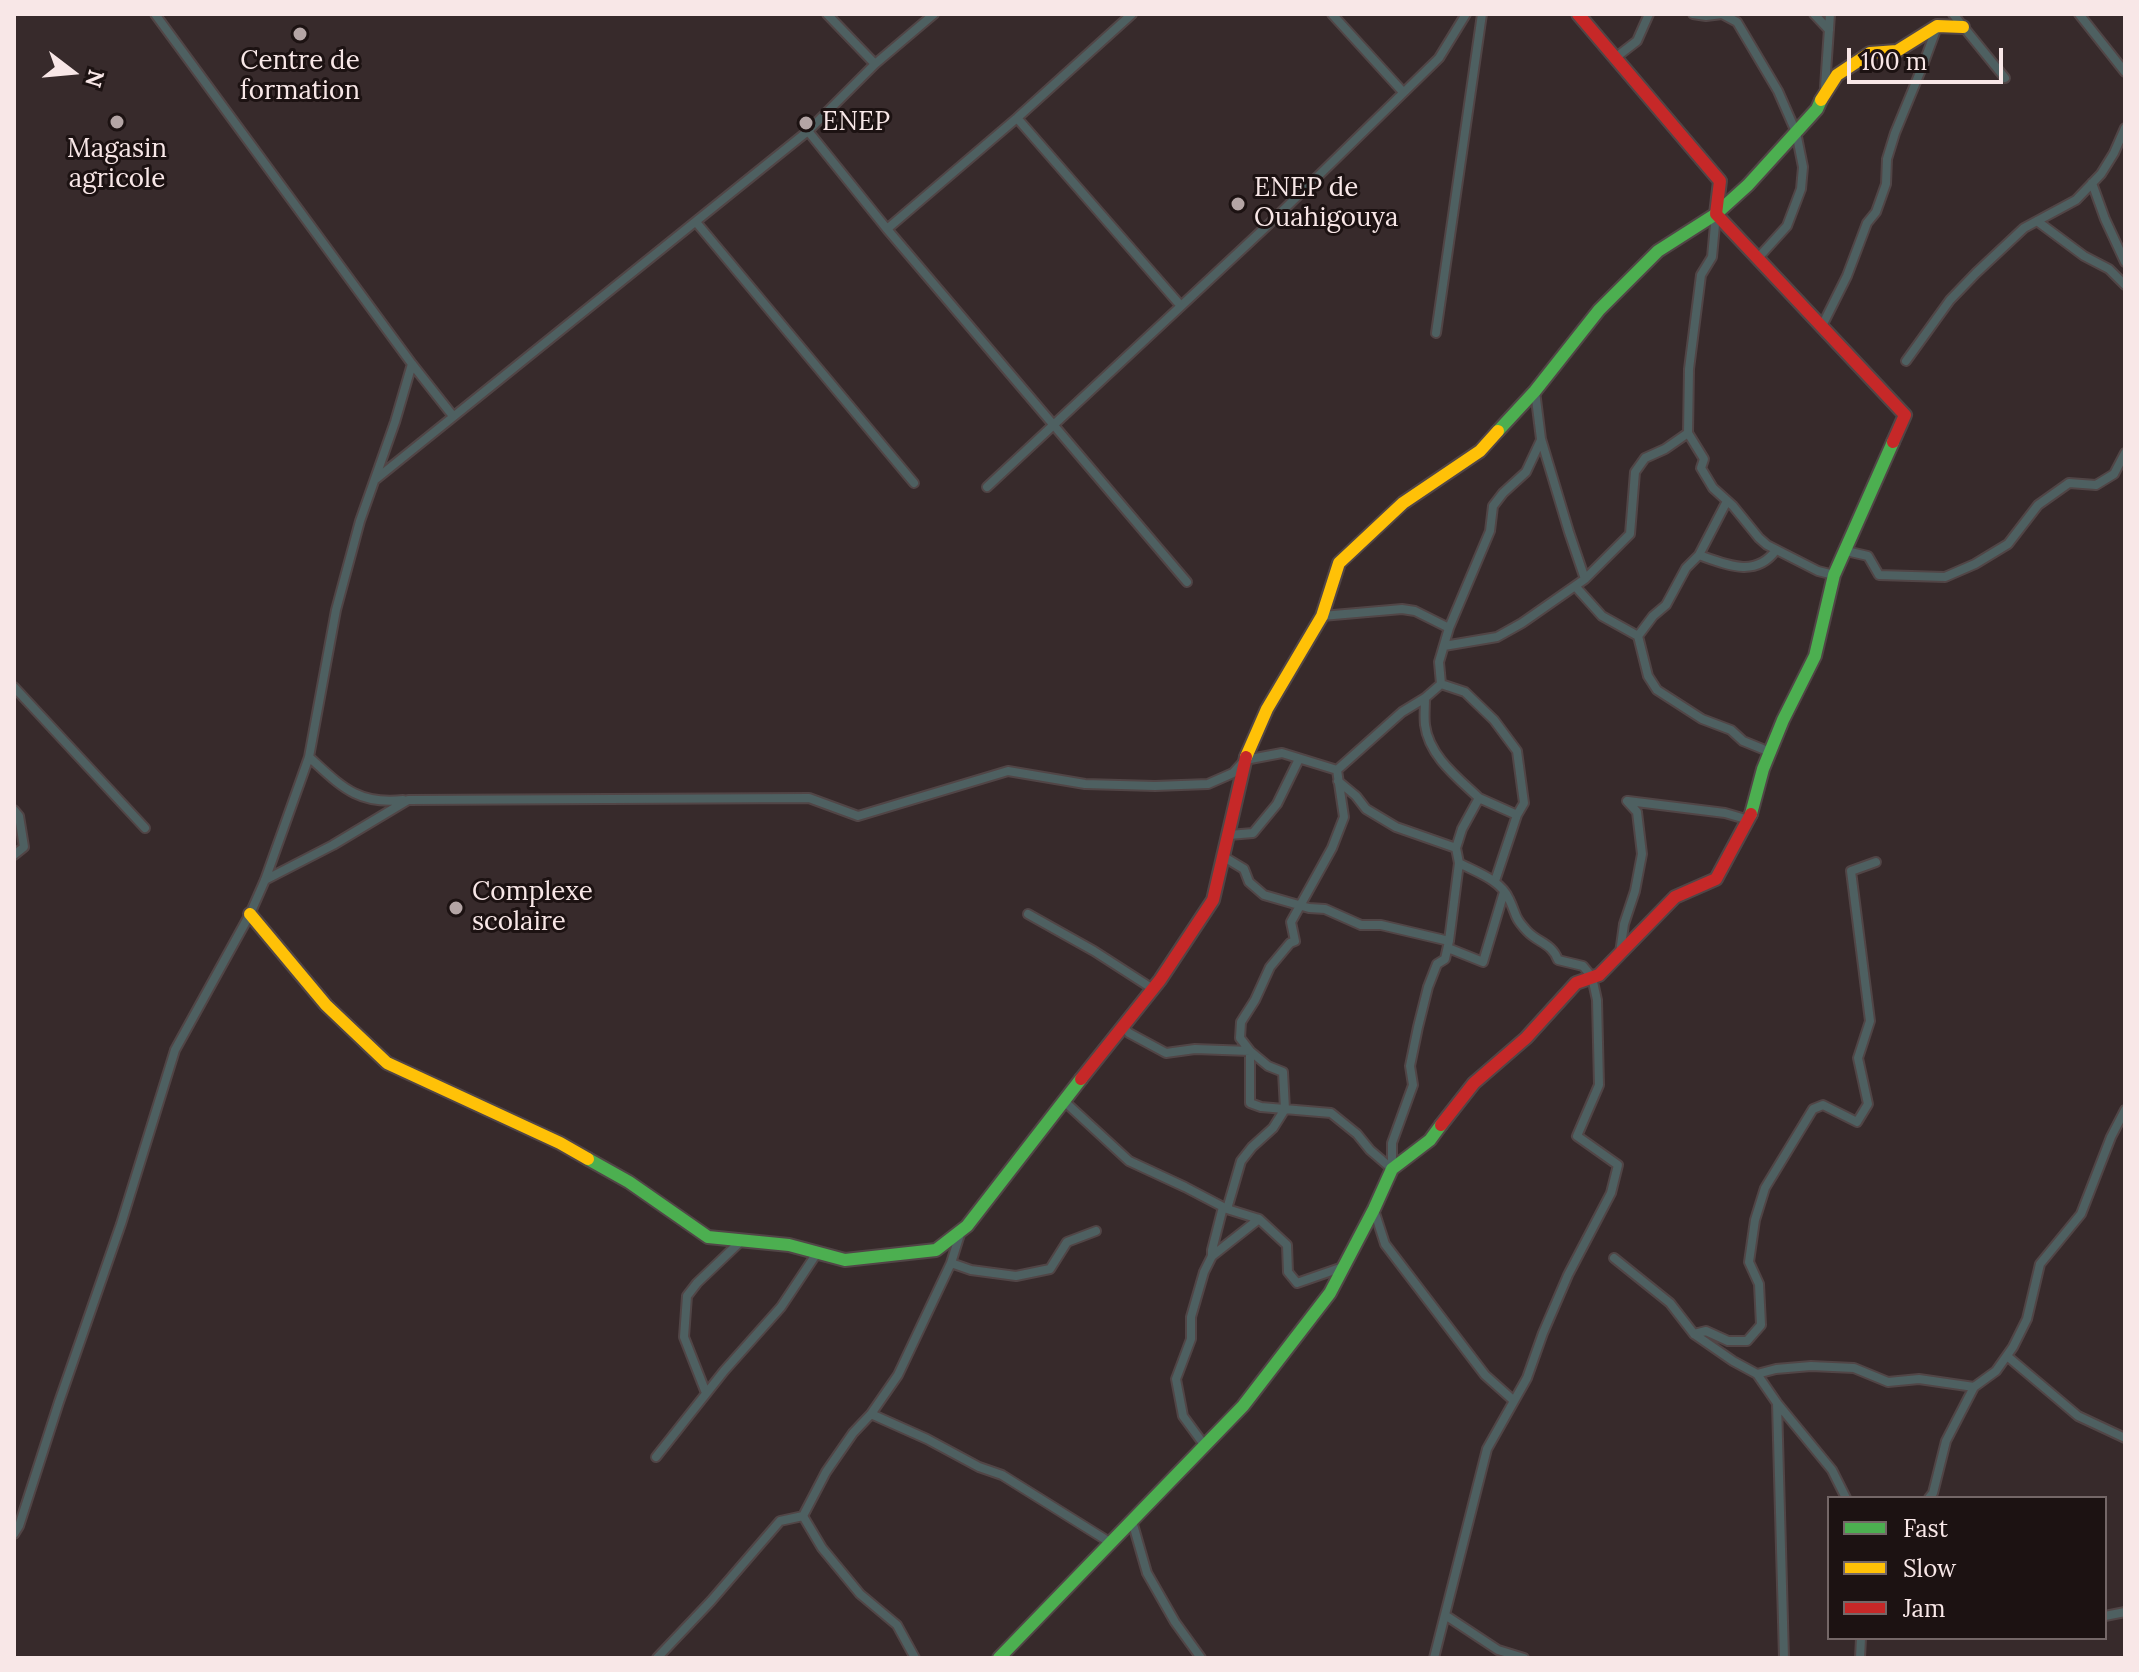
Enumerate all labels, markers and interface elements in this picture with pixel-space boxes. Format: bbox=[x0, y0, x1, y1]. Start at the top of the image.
marker: Centre de formation bbox=[291, 25, 309, 43]
north arrow bbox=[32, 32, 112, 112]
scale bar bbox=[1851, 32, 2007, 82]
place label: Centre de formation bbox=[240, 46, 360, 108]
text: 100 m bbox=[1861, 46, 1927, 77]
text: N bbox=[79, 67, 111, 91]
place label: ENEP bbox=[822, 107, 890, 139]
marker: Magasin agricole bbox=[108, 113, 126, 131]
marker: ENEP bbox=[797, 114, 815, 132]
place label: Magasin agricole bbox=[67, 134, 167, 196]
place label: ENEP de Ouahigouya bbox=[1254, 173, 1398, 234]
marker: ENEP de Ouahigouya bbox=[1229, 195, 1247, 213]
place label: Complexe scolaire bbox=[472, 877, 593, 938]
marker: Complexe scolaire bbox=[447, 899, 465, 917]
legend bbox=[1827, 1496, 2107, 1640]
text: Fast bbox=[1903, 1513, 1948, 1544]
text: Slow bbox=[1903, 1553, 1956, 1584]
text: Jam bbox=[1903, 1593, 1945, 1624]

